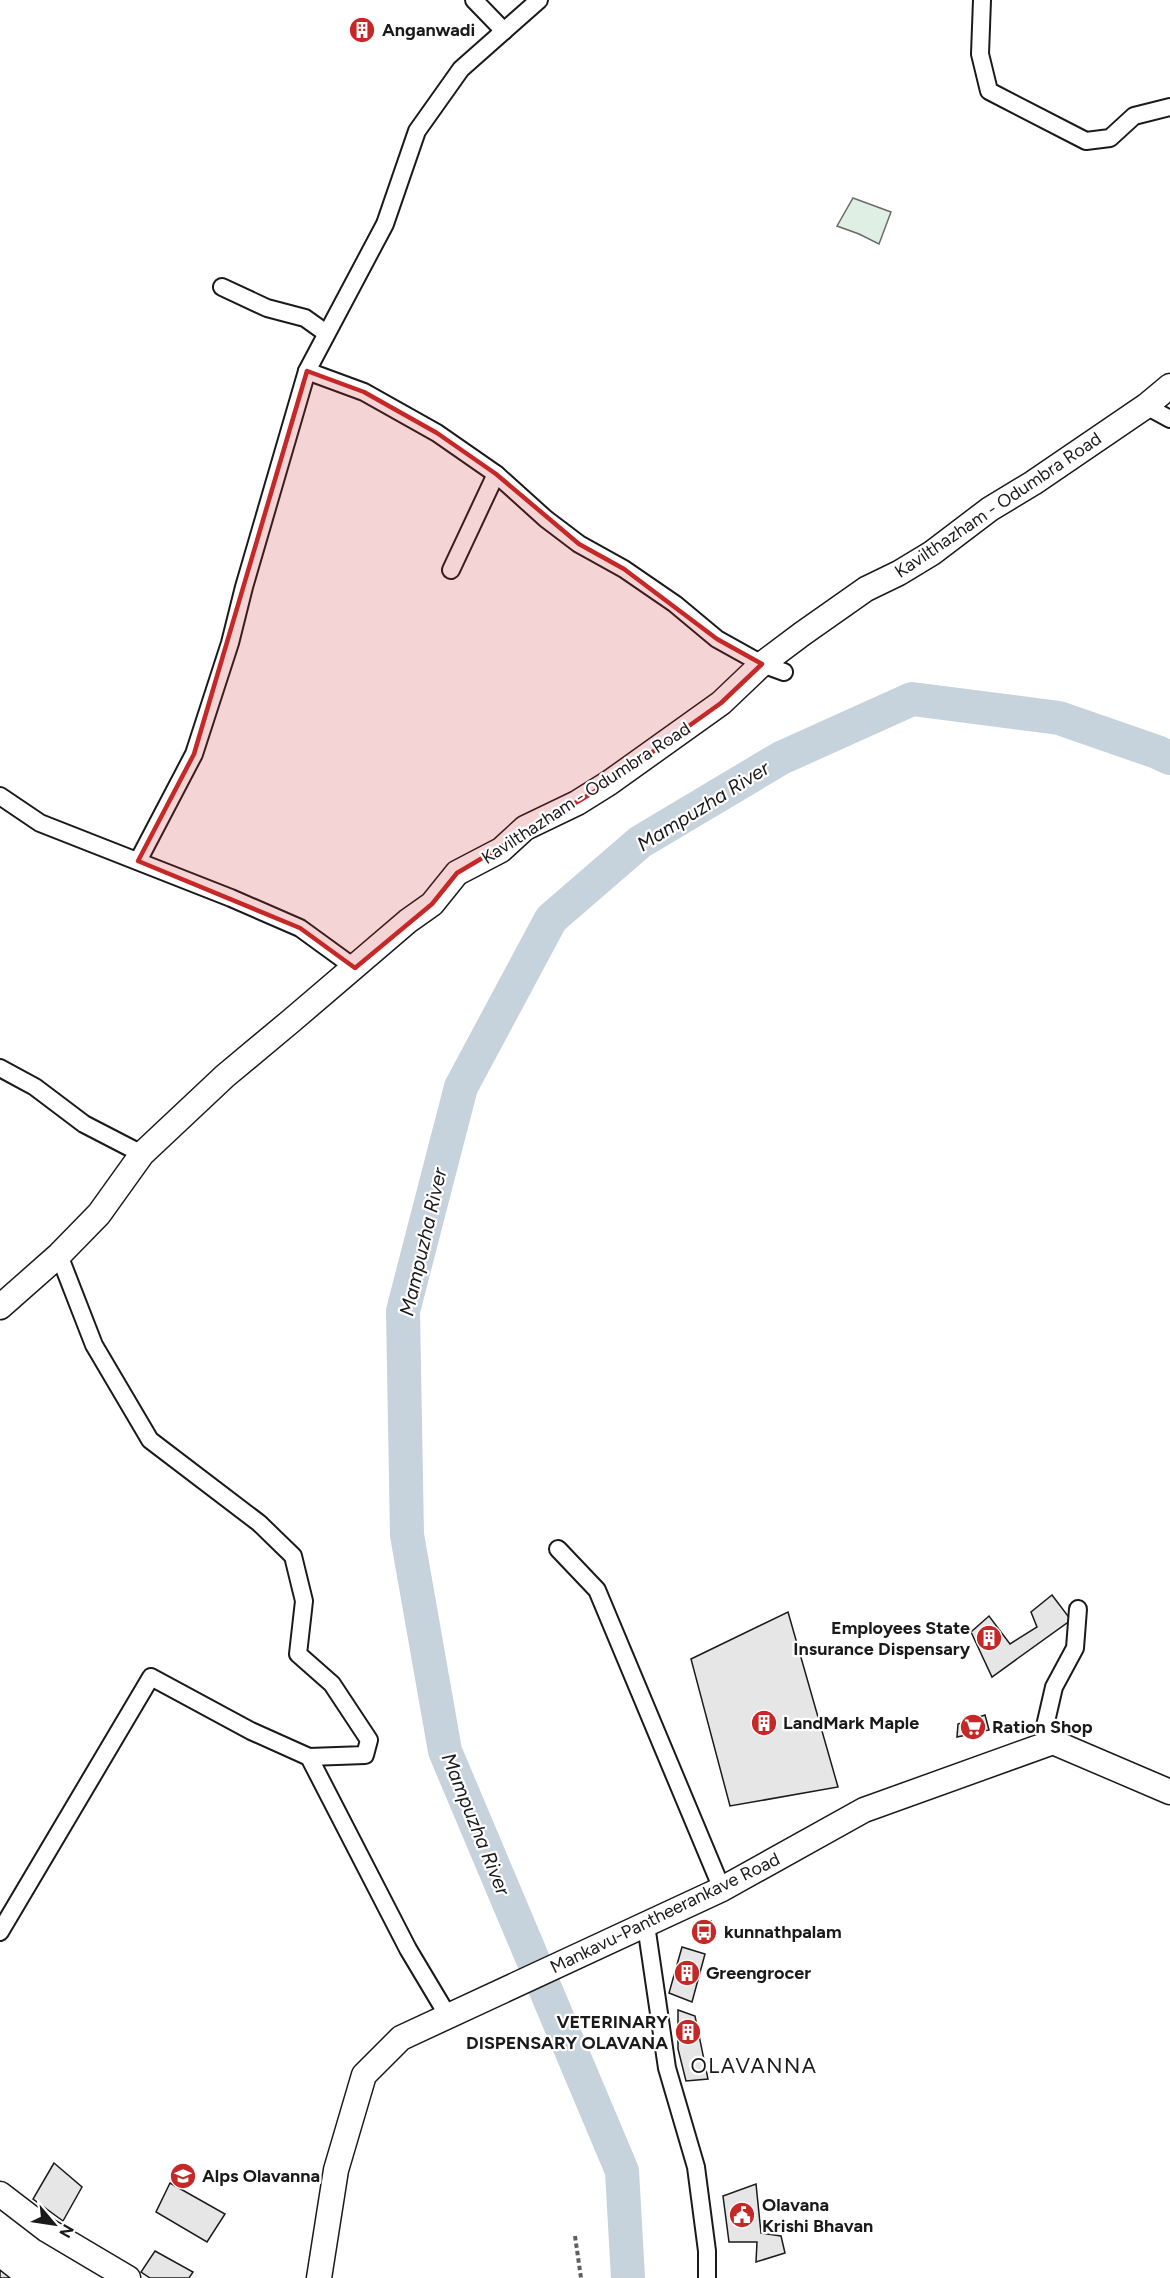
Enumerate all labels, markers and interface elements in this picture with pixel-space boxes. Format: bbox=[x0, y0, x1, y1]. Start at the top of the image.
building icon: Anganwadi bbox=[347, 15, 377, 45]
place label: Anganwadi bbox=[382, 19, 475, 41]
street label: Kavilthazham - Odumbra Road bbox=[890, 427, 1106, 583]
street label: Kavilthazham - Odumbra Road bbox=[477, 717, 695, 869]
water label: Mampuzha River bbox=[632, 755, 775, 856]
water label: Mampuzha River bbox=[394, 1164, 452, 1318]
place label: Employees State Insurance Dispensary bbox=[793, 1617, 971, 1660]
building icon: Employees State Insurance Dispensary bbox=[974, 1623, 1004, 1653]
building icon: LandMark Maple bbox=[749, 1708, 779, 1738]
place label: LandMark Maple bbox=[783, 1712, 919, 1734]
supermarket icon: Ration Shop bbox=[958, 1712, 988, 1742]
place label: Ration Shop bbox=[992, 1716, 1093, 1738]
water label: Mampuzha River bbox=[437, 1749, 516, 1900]
street label: Mankavu-Pantheerankave Road bbox=[547, 1848, 783, 1978]
bus stop icon: kunnathpalam bbox=[689, 1917, 719, 1947]
place label: kunnathpalam bbox=[724, 1921, 842, 1943]
building icon: Greengrocer bbox=[672, 1958, 702, 1988]
place label: Greengrocer bbox=[706, 1962, 811, 1984]
place label: VETERINARY DISPENSARY OLAVANA bbox=[466, 2011, 668, 2054]
building icon: VETERINARY DISPENSARY OLAVANA bbox=[673, 2017, 703, 2047]
district label: OLAVANNA bbox=[690, 2053, 818, 2078]
school or university icon: Alps Olavanna bbox=[168, 2161, 198, 2191]
place label: Alps Olavanna bbox=[202, 2165, 320, 2187]
north arrow bbox=[24, 2194, 84, 2254]
place label: Olavana Krishi Bhavan bbox=[762, 2194, 873, 2237]
public building icon: Olavana Krishi Bhavan bbox=[727, 2200, 757, 2230]
text: N bbox=[55, 2221, 78, 2241]

